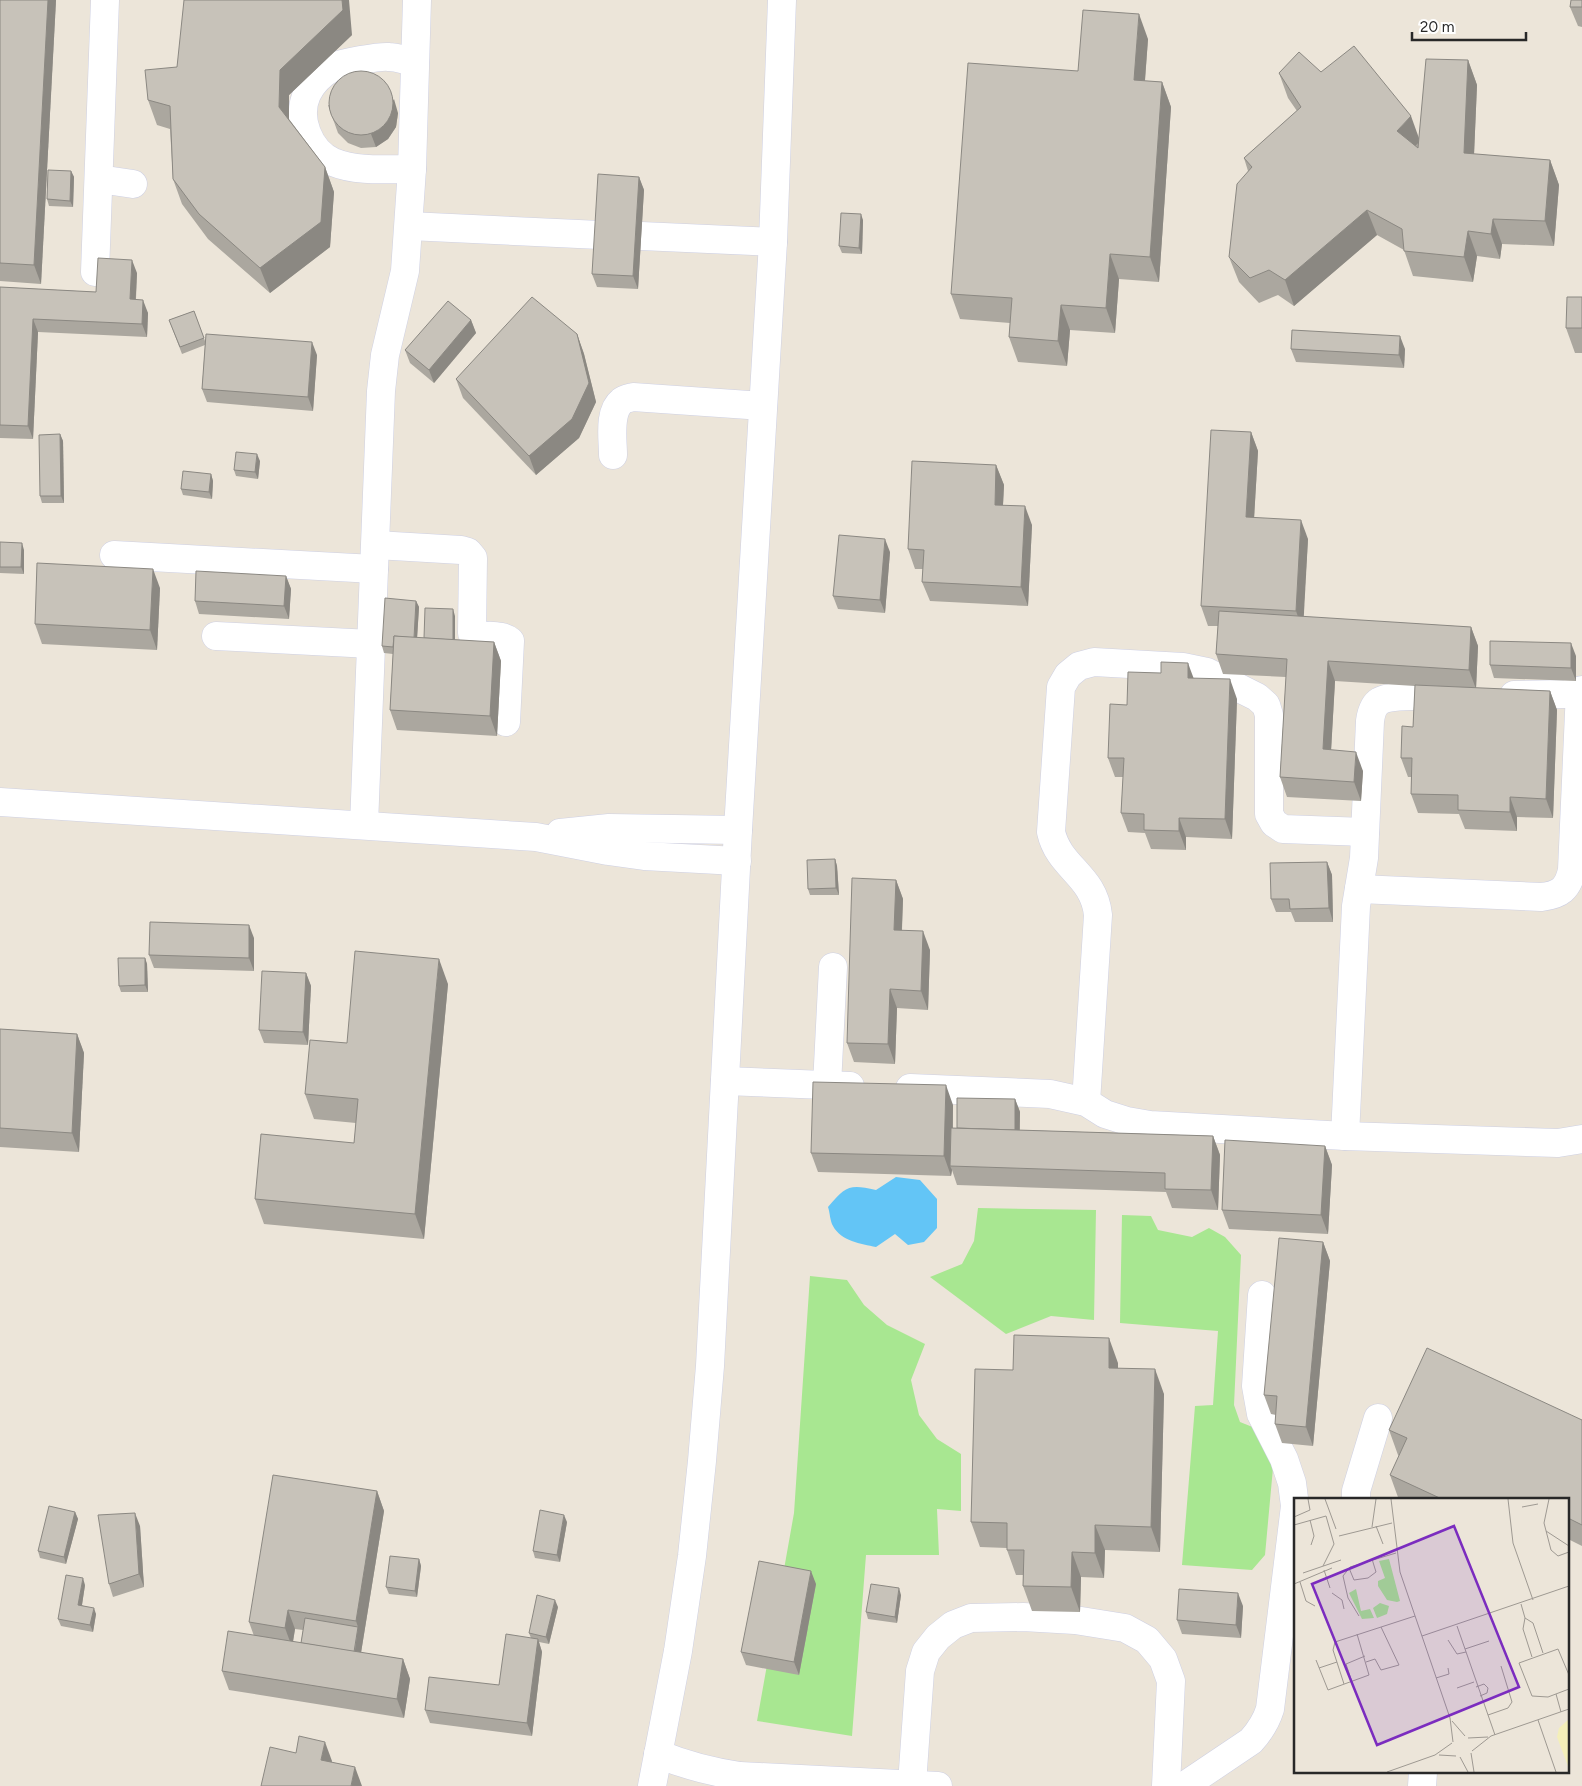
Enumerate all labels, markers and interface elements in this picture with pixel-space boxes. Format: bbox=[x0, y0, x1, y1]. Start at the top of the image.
scale bar bbox=[1412, 10, 1526, 42]
text: 20 m bbox=[1420, 18, 1454, 36]
inset map bbox=[1294, 1498, 1570, 1774]

